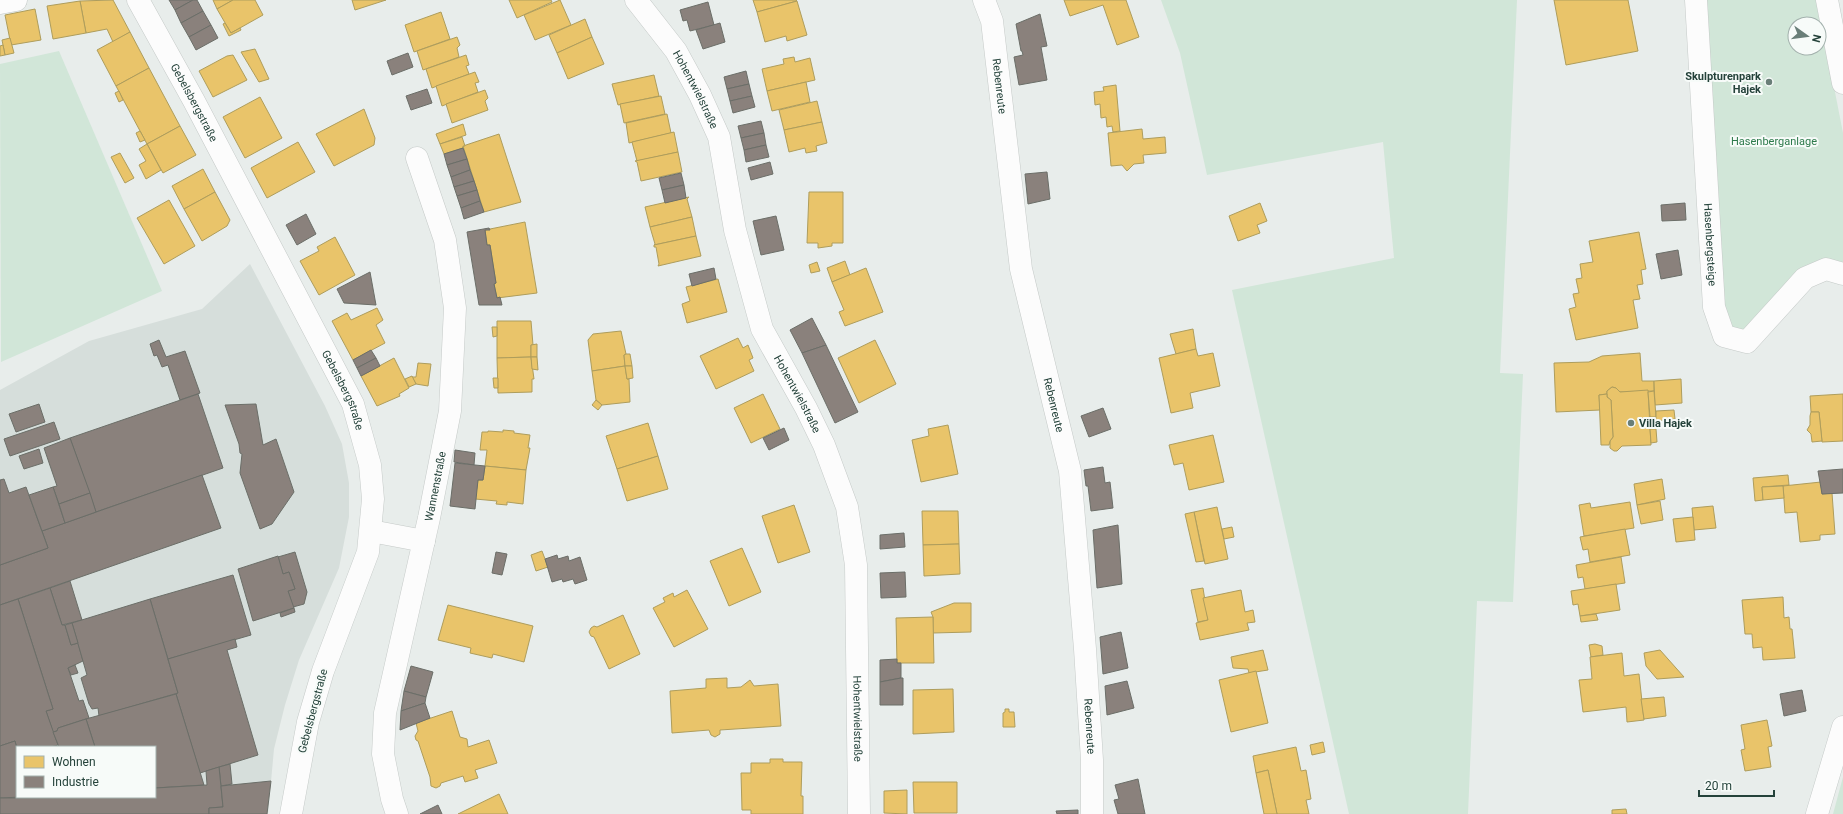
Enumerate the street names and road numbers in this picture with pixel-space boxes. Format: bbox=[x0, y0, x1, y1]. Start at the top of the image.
street label: Hohentwielstraße bbox=[670, 48, 721, 131]
street label: Rebenreute bbox=[990, 58, 1009, 115]
street label: Gebelsbergstraße bbox=[168, 61, 221, 144]
street label: Hasenbergsteige bbox=[1701, 203, 1719, 287]
street label: Gebelsbergstraße bbox=[319, 348, 366, 432]
street label: Hohentwielstraße bbox=[771, 353, 824, 435]
street label: Rebenreute bbox=[1041, 376, 1067, 434]
street label: Wannenstraße bbox=[422, 450, 448, 522]
street label: Gebelsbergstraße bbox=[296, 667, 331, 755]
street label: Hohentwielstraße bbox=[851, 675, 865, 762]
street label: Rebenreute bbox=[1082, 698, 1098, 755]

